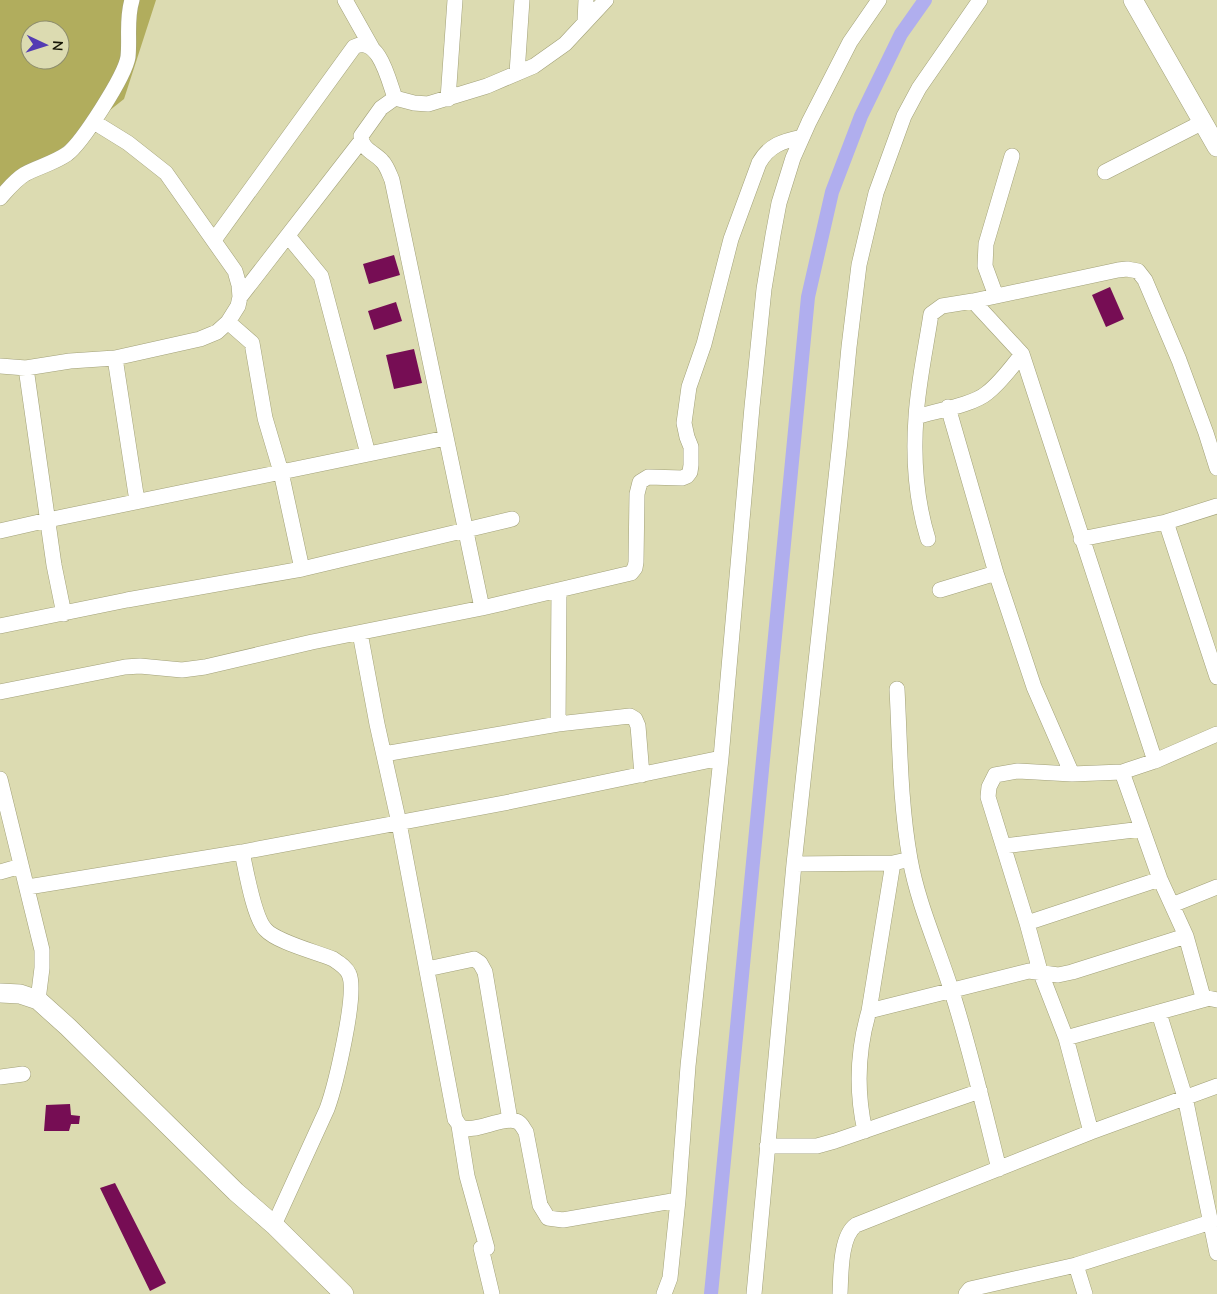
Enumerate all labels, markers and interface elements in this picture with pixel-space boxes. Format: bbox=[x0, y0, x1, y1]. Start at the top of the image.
north arrow bbox=[20, 20, 70, 70]
text: N bbox=[48, 40, 67, 52]

